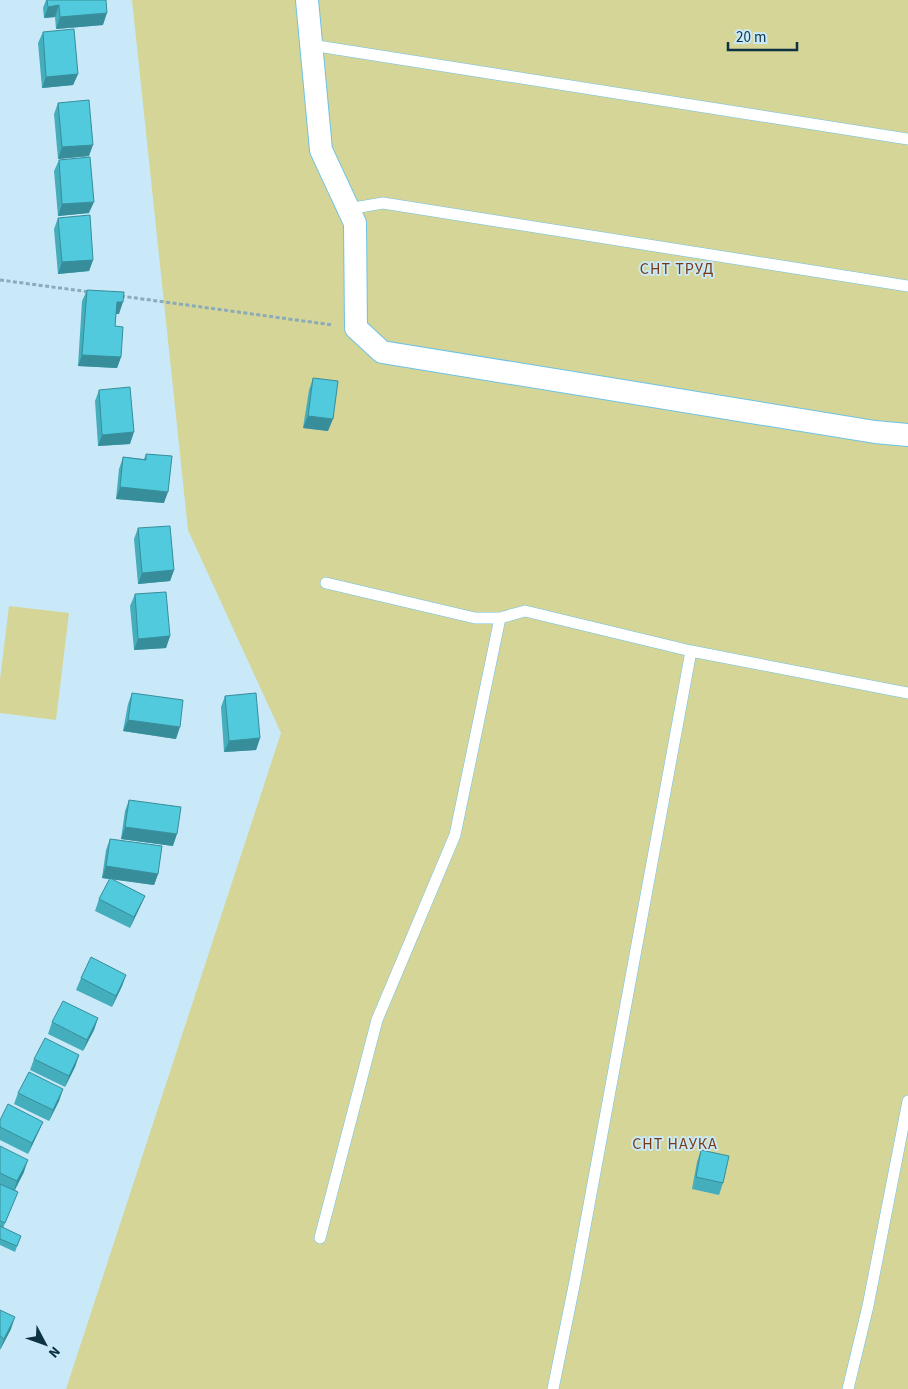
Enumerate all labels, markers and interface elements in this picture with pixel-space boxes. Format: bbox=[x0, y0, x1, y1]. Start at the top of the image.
scale bar bbox=[728, 20, 797, 52]
text: 20 m bbox=[736, 27, 766, 48]
district label: СНТ ТРУД bbox=[640, 258, 714, 280]
district label: СНТ НАУКА bbox=[632, 1133, 718, 1155]
north arrow bbox=[20, 1319, 70, 1369]
text: N bbox=[43, 1342, 65, 1362]

